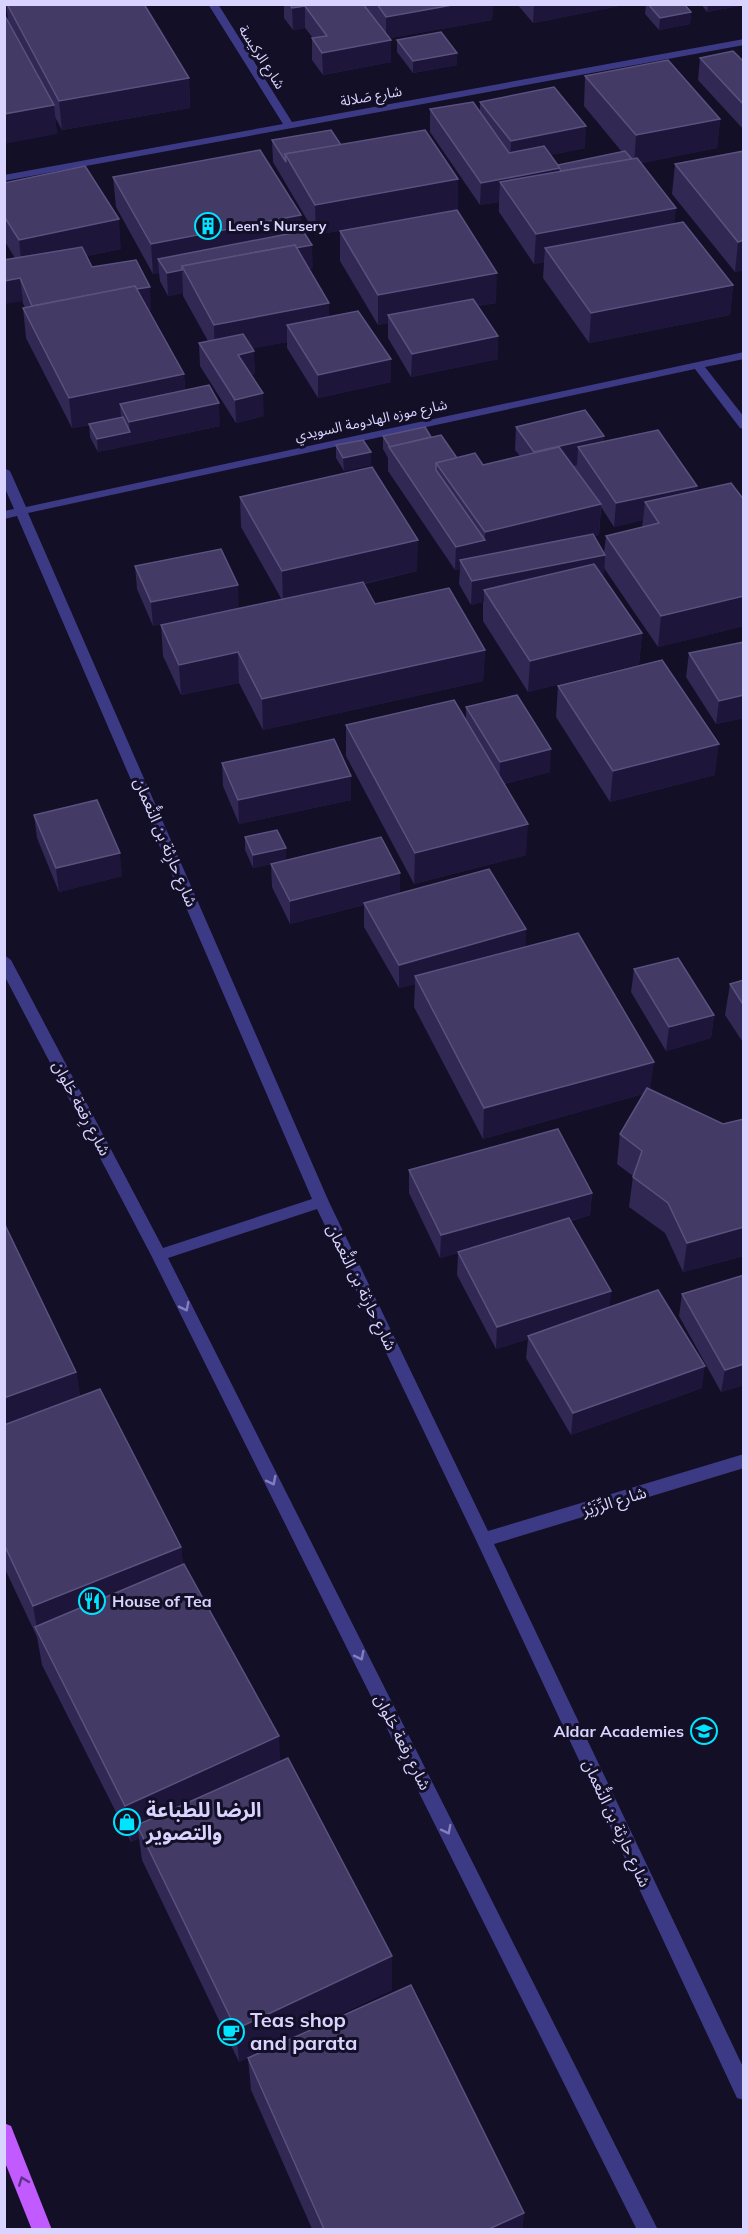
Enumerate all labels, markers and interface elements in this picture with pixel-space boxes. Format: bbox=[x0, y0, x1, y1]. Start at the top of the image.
street label: شارع الركيسة bbox=[233, 22, 289, 93]
street label: شارع صَلالة bbox=[339, 82, 404, 112]
building icon: Leen's Nursery bbox=[193, 211, 223, 241]
place label: Leen's Nursery bbox=[228, 217, 327, 235]
street label: شارع موزه الهادومة السويدي bbox=[293, 395, 449, 447]
street label: شارع حارِثة بن النُّعمان bbox=[127, 774, 203, 911]
street label: شارع رِقعة حَلوان bbox=[46, 1057, 115, 1160]
street label: شارع حارِثة بن النُّعمان bbox=[320, 1220, 402, 1355]
one-way arrow bbox=[177, 1301, 189, 1312]
one-way arrow bbox=[265, 1475, 277, 1486]
street label: شارع الرِّزَيْز bbox=[578, 1482, 649, 1523]
restaurant icon: House of Tea bbox=[77, 1586, 107, 1616]
place label: House of Tea bbox=[112, 1591, 212, 1611]
one-way arrow bbox=[352, 1649, 364, 1660]
street label: شارع رِقعة حَلوان bbox=[368, 1691, 436, 1795]
school or university icon: Aldar Academies bbox=[689, 1716, 719, 1746]
place label: Aldar Academies bbox=[553, 1721, 684, 1741]
street label: شارع حارِثة بن النُّعمان bbox=[576, 1756, 656, 1891]
place label: الرضا للطباعة والتصوير bbox=[145, 1797, 261, 1845]
shop icon: الرضا للطباعة والتصوير bbox=[112, 1807, 142, 1837]
one-way arrow bbox=[440, 1824, 452, 1835]
place label: Teas shop and parata bbox=[250, 2007, 357, 2055]
cafe icon: Teas shop and parata bbox=[216, 2017, 246, 2047]
one-way arrow bbox=[18, 2177, 31, 2187]

